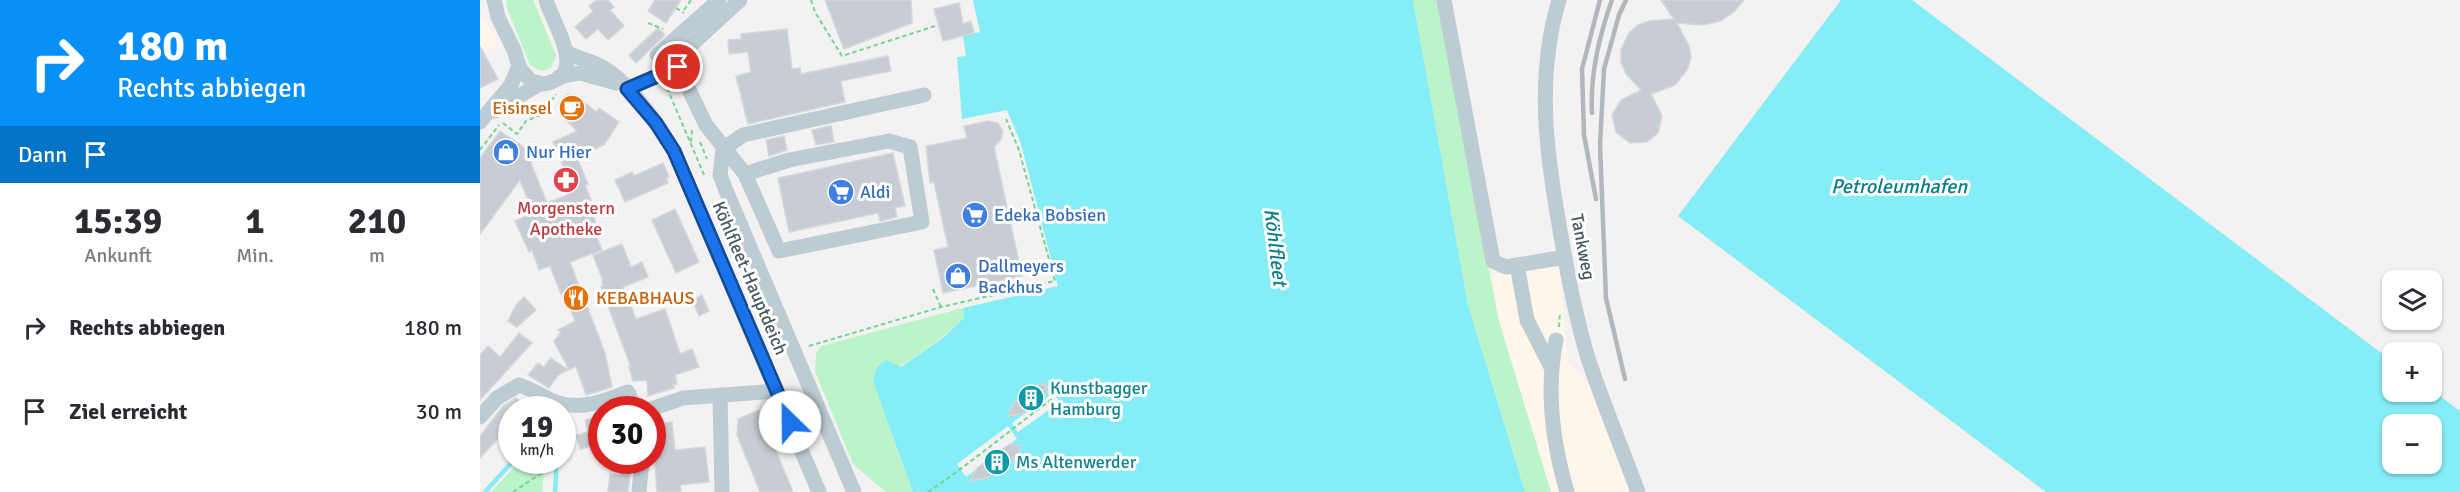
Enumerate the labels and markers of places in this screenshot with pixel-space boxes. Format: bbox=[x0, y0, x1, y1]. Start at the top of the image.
pin bbox=[652, 41, 703, 92]
cafe icon: Eisinsel bbox=[557, 93, 587, 123]
place label: Eisinsel bbox=[492, 97, 552, 119]
shop icon: Nur Hier bbox=[491, 137, 521, 167]
place label: Nur Hier bbox=[526, 141, 592, 163]
pharmacy icon: Morgenstern Apotheke bbox=[551, 165, 581, 195]
supermarket icon: Aldi bbox=[826, 177, 856, 207]
place label: Aldi bbox=[860, 181, 890, 203]
place label: Morgenstern Apotheke bbox=[517, 197, 615, 240]
supermarket icon: Edeka Bobsien bbox=[960, 200, 990, 230]
place label: Edeka Bobsien bbox=[994, 204, 1106, 226]
place label: Dallmeyers Backhus bbox=[978, 255, 1064, 298]
shop icon: Dallmeyers Backhus bbox=[943, 261, 973, 291]
restaurant icon: KEBABHAUS bbox=[561, 283, 591, 313]
place label: KEBABHAUS bbox=[596, 287, 695, 309]
place label: Kunstbagger Hamburg bbox=[1050, 377, 1148, 420]
building icon: Kunstbagger Hamburg bbox=[1016, 383, 1046, 413]
building icon: Ms Altenwerder bbox=[982, 447, 1012, 477]
place label: Ms Altenwerder bbox=[1016, 451, 1137, 473]

